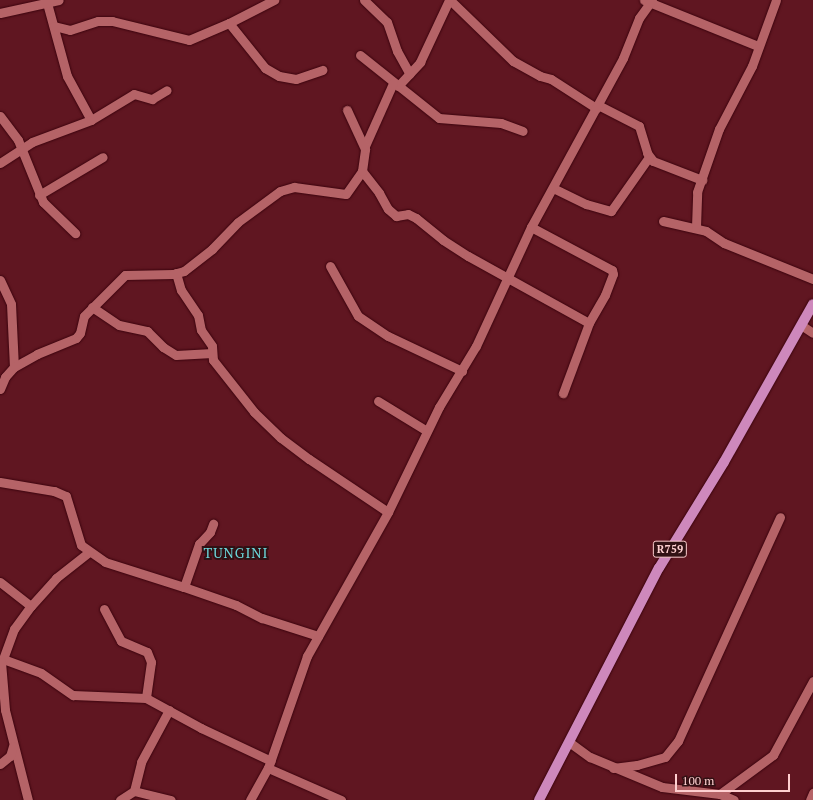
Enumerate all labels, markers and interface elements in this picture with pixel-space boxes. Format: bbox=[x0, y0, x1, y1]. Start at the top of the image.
road number: R759 bbox=[652, 540, 688, 558]
district label: TUNGINI bbox=[203, 545, 269, 561]
scale bar bbox=[677, 766, 792, 792]
text: 100 m bbox=[682, 773, 714, 788]

